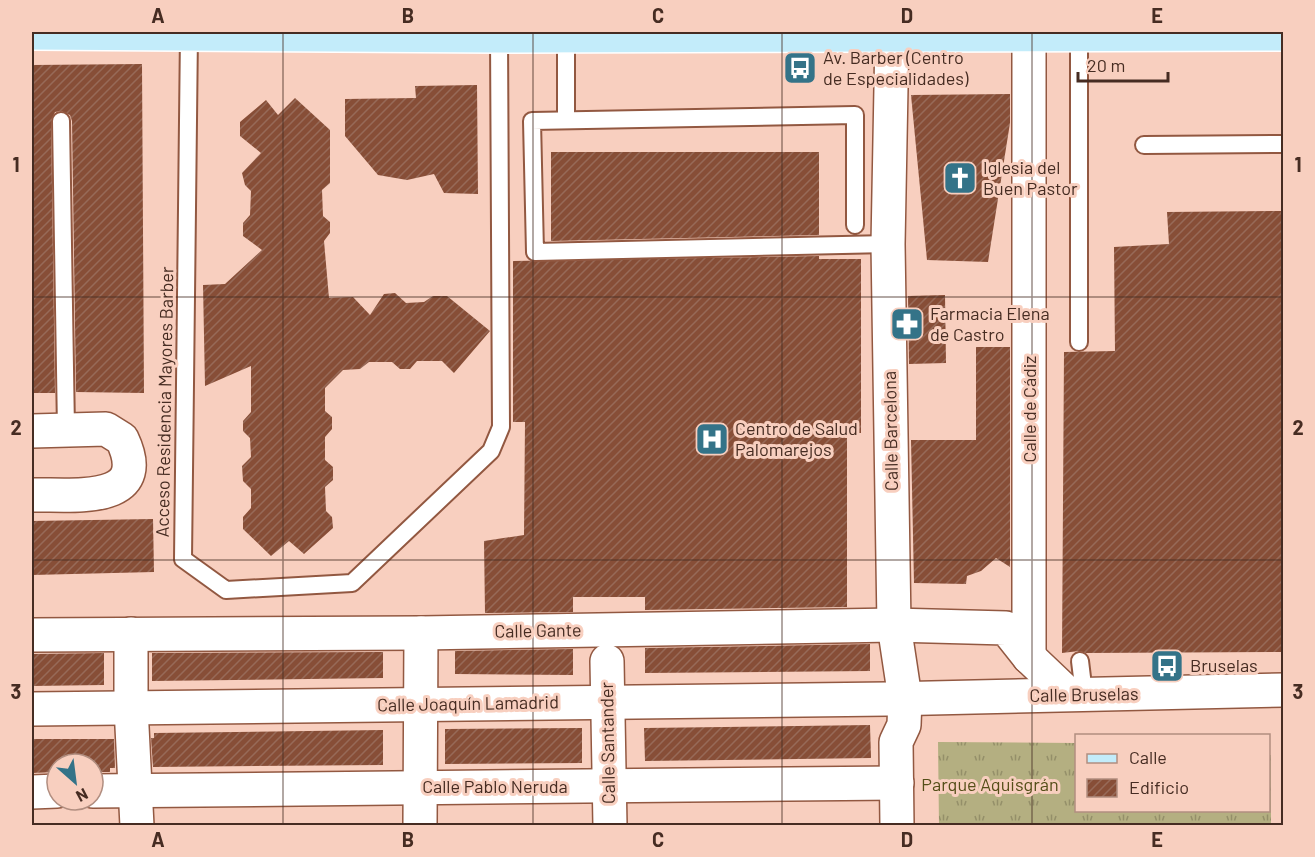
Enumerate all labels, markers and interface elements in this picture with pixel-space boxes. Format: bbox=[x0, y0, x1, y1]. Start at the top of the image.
text: A bbox=[151, 3, 165, 27]
text: B bbox=[402, 3, 414, 27]
text: C bbox=[652, 3, 664, 27]
text: D bbox=[901, 3, 913, 27]
text: E bbox=[1151, 3, 1163, 27]
scale bar bbox=[1078, 45, 1168, 83]
place label: Av. Barber (Centro de Especialidades) bbox=[823, 46, 969, 89]
bus stop icon: Av. Barber (Centro de Especialidades) bbox=[782, 50, 818, 86]
text: 20 m bbox=[1087, 54, 1125, 76]
text: 1 bbox=[12, 152, 20, 176]
text: 1 bbox=[1294, 152, 1302, 176]
place label: Iglesia del Buen Pastor bbox=[983, 156, 1078, 199]
church icon: Iglesia del Buen Pastor bbox=[942, 160, 978, 196]
street label: Acceso Residencia Mayores Barber bbox=[151, 266, 177, 538]
place label: Farmacia Elena de Castro bbox=[930, 302, 1050, 345]
pharmacy icon: Farmacia Elena de Castro bbox=[889, 306, 925, 342]
street label: Calle de Cádiz bbox=[1018, 356, 1040, 462]
street label: Calle Barcelona bbox=[878, 371, 902, 491]
text: 2 bbox=[10, 415, 22, 439]
text: 2 bbox=[1292, 415, 1304, 439]
place label: Centro de Salud Palomarejos bbox=[735, 417, 858, 460]
hospital icon: Centro de Salud Palomarejos bbox=[694, 421, 730, 457]
street label: Calle Gante bbox=[494, 618, 582, 642]
bus stop icon: Bruselas bbox=[1149, 648, 1185, 684]
place label: Bruselas bbox=[1190, 654, 1258, 676]
text: 3 bbox=[11, 679, 21, 703]
text: 3 bbox=[1293, 679, 1303, 703]
street label: Calle Santander bbox=[595, 681, 619, 804]
street label: Calle Bruselas bbox=[1029, 682, 1139, 706]
street label: Calle Joaquín Lamadrid bbox=[377, 690, 559, 716]
legend bbox=[1075, 734, 1270, 812]
text: Calle bbox=[1129, 746, 1167, 768]
north arrow bbox=[45, 752, 105, 812]
park label: Parque Aquisgrán bbox=[921, 773, 1059, 795]
street label: Calle Pablo Neruda bbox=[422, 775, 568, 797]
text: Edificio bbox=[1129, 776, 1189, 798]
text: N bbox=[73, 785, 91, 807]
text: A bbox=[151, 827, 165, 851]
text: B bbox=[402, 827, 414, 851]
text: C bbox=[652, 827, 664, 851]
text: D bbox=[901, 827, 913, 851]
text: E bbox=[1151, 827, 1163, 851]

